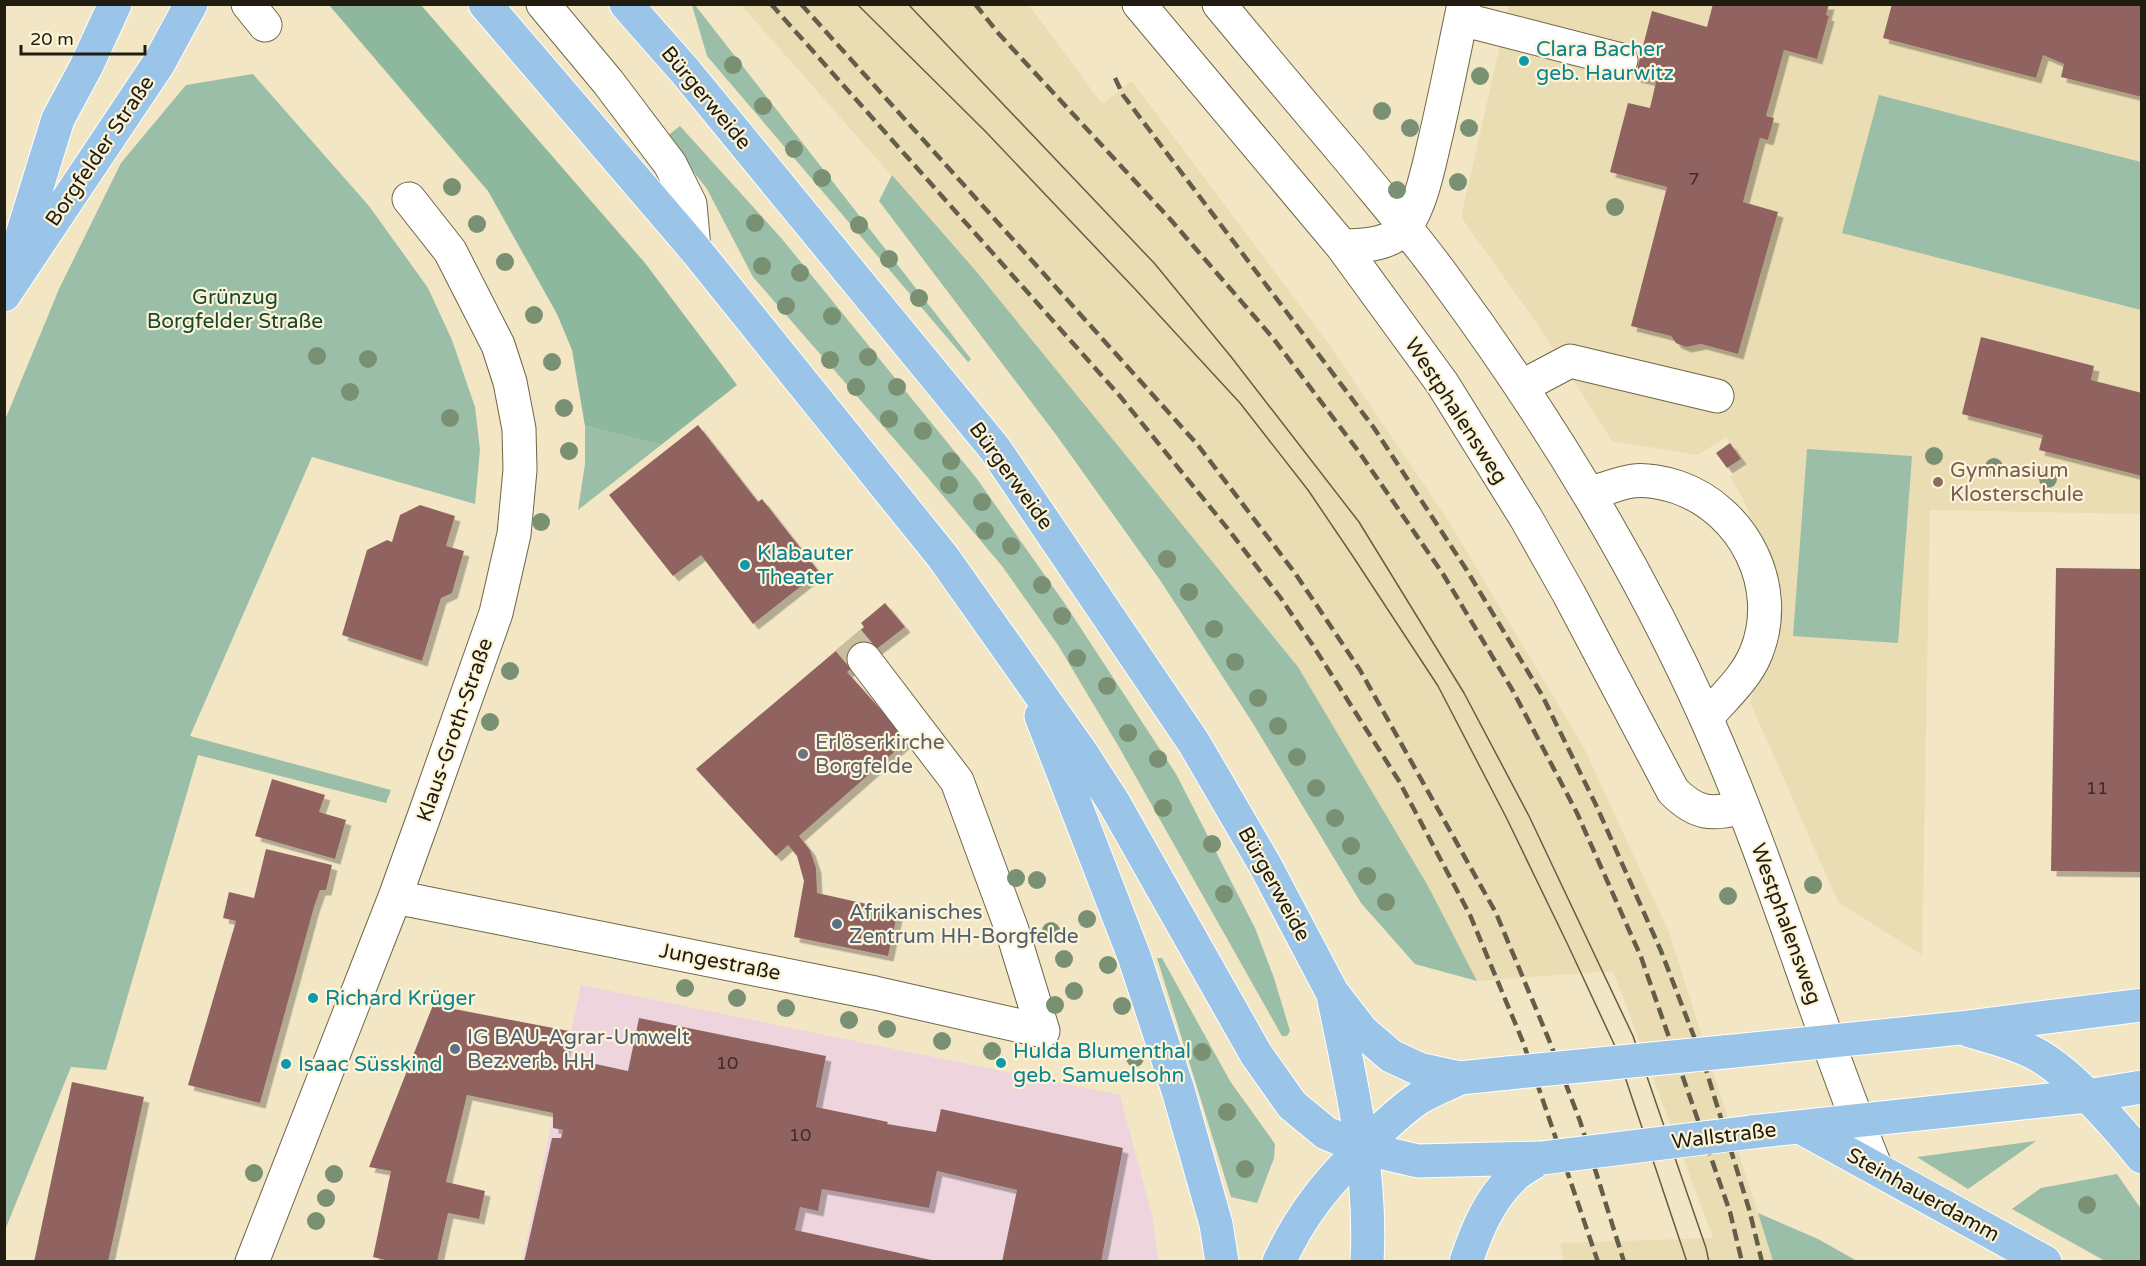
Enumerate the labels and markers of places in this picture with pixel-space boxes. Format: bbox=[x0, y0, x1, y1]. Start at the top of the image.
place label: Clara Bacher geb. Haurwitz bbox=[1536, 37, 1674, 86]
marker: Clara Bacher geb. Haurwitz bbox=[1517, 54, 1531, 68]
place label: Gymnasium Klosterschule bbox=[1950, 458, 2084, 507]
marker: Gymnasium Klosterschule bbox=[1931, 475, 1945, 489]
place label: Klabauter Theater bbox=[757, 541, 854, 590]
marker: Klabauter Theater bbox=[738, 558, 752, 572]
place label: Erlöserkirche Borgfelde bbox=[815, 730, 945, 779]
marker: Erlöserkirche Borgfelde bbox=[796, 747, 810, 761]
place label: Afrikanisches Zentrum HH-Borgfelde bbox=[849, 900, 1079, 949]
marker: Afrikanisches Zentrum HH-Borgfelde bbox=[830, 917, 844, 931]
place label: Richard Krüger bbox=[325, 986, 476, 1011]
marker: Richard Krüger bbox=[306, 991, 320, 1005]
place label: IG BAU-Agrar-Umwelt Bez.verb. HH bbox=[467, 1025, 690, 1074]
place label: Hulda Blumenthal geb. Samuelsohn bbox=[1013, 1039, 1191, 1088]
marker: IG BAU-Agrar-Umwelt Bez.verb. HH bbox=[448, 1042, 462, 1056]
place label: Isaac Süsskind bbox=[298, 1052, 443, 1077]
marker: Hulda Blumenthal geb. Samuelsohn bbox=[994, 1056, 1008, 1070]
marker: Isaac Süsskind bbox=[279, 1057, 293, 1071]

